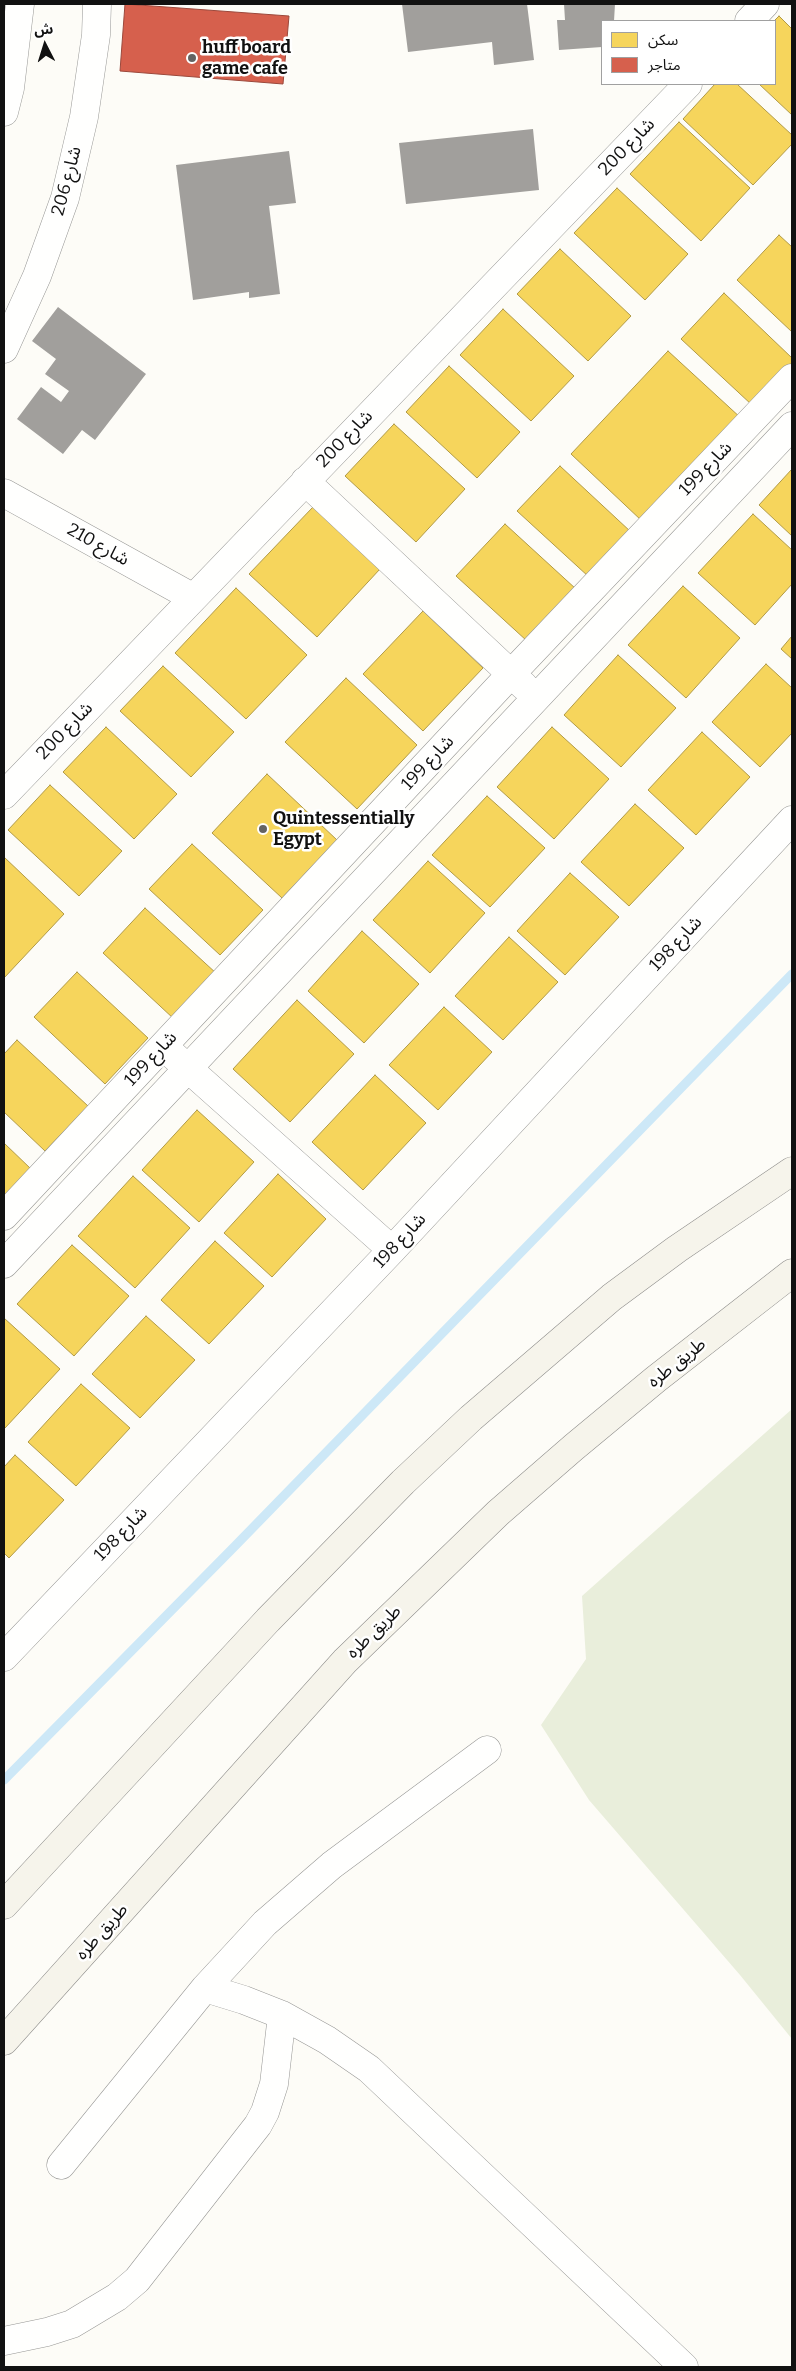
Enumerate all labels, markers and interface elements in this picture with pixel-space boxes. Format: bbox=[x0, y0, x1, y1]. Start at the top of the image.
north arrow bbox=[20, 20, 70, 70]
text: ش bbox=[33, 20, 54, 39]
legend bbox=[601, 20, 776, 85]
text: سكن bbox=[648, 31, 678, 49]
place label: huff board game cafe bbox=[202, 37, 291, 80]
marker: huff board game cafe bbox=[186, 52, 198, 64]
text: متاجر bbox=[648, 56, 681, 74]
street label: شارع 200 bbox=[594, 114, 660, 180]
street label: شارع 206 bbox=[47, 144, 87, 218]
street label: شارع 200 bbox=[312, 406, 378, 472]
street label: شارع 199 bbox=[675, 437, 737, 501]
street label: شارع 210 bbox=[63, 519, 133, 571]
street label: شارع 200 bbox=[32, 698, 98, 764]
street label: شارع 199 bbox=[397, 731, 459, 795]
place label: Quintessentially Egypt bbox=[273, 808, 415, 851]
marker: Quintessentially Egypt bbox=[257, 823, 269, 835]
street label: شارع 198 bbox=[645, 912, 707, 976]
street label: شارع 199 bbox=[120, 1027, 182, 1091]
street label: شارع 198 bbox=[369, 1209, 431, 1273]
street label: طريق طره bbox=[643, 1334, 711, 1392]
street label: شارع 198 bbox=[90, 1502, 152, 1566]
street label: طريق طره bbox=[342, 1601, 406, 1663]
street label: طريق طره bbox=[71, 1899, 133, 1965]

